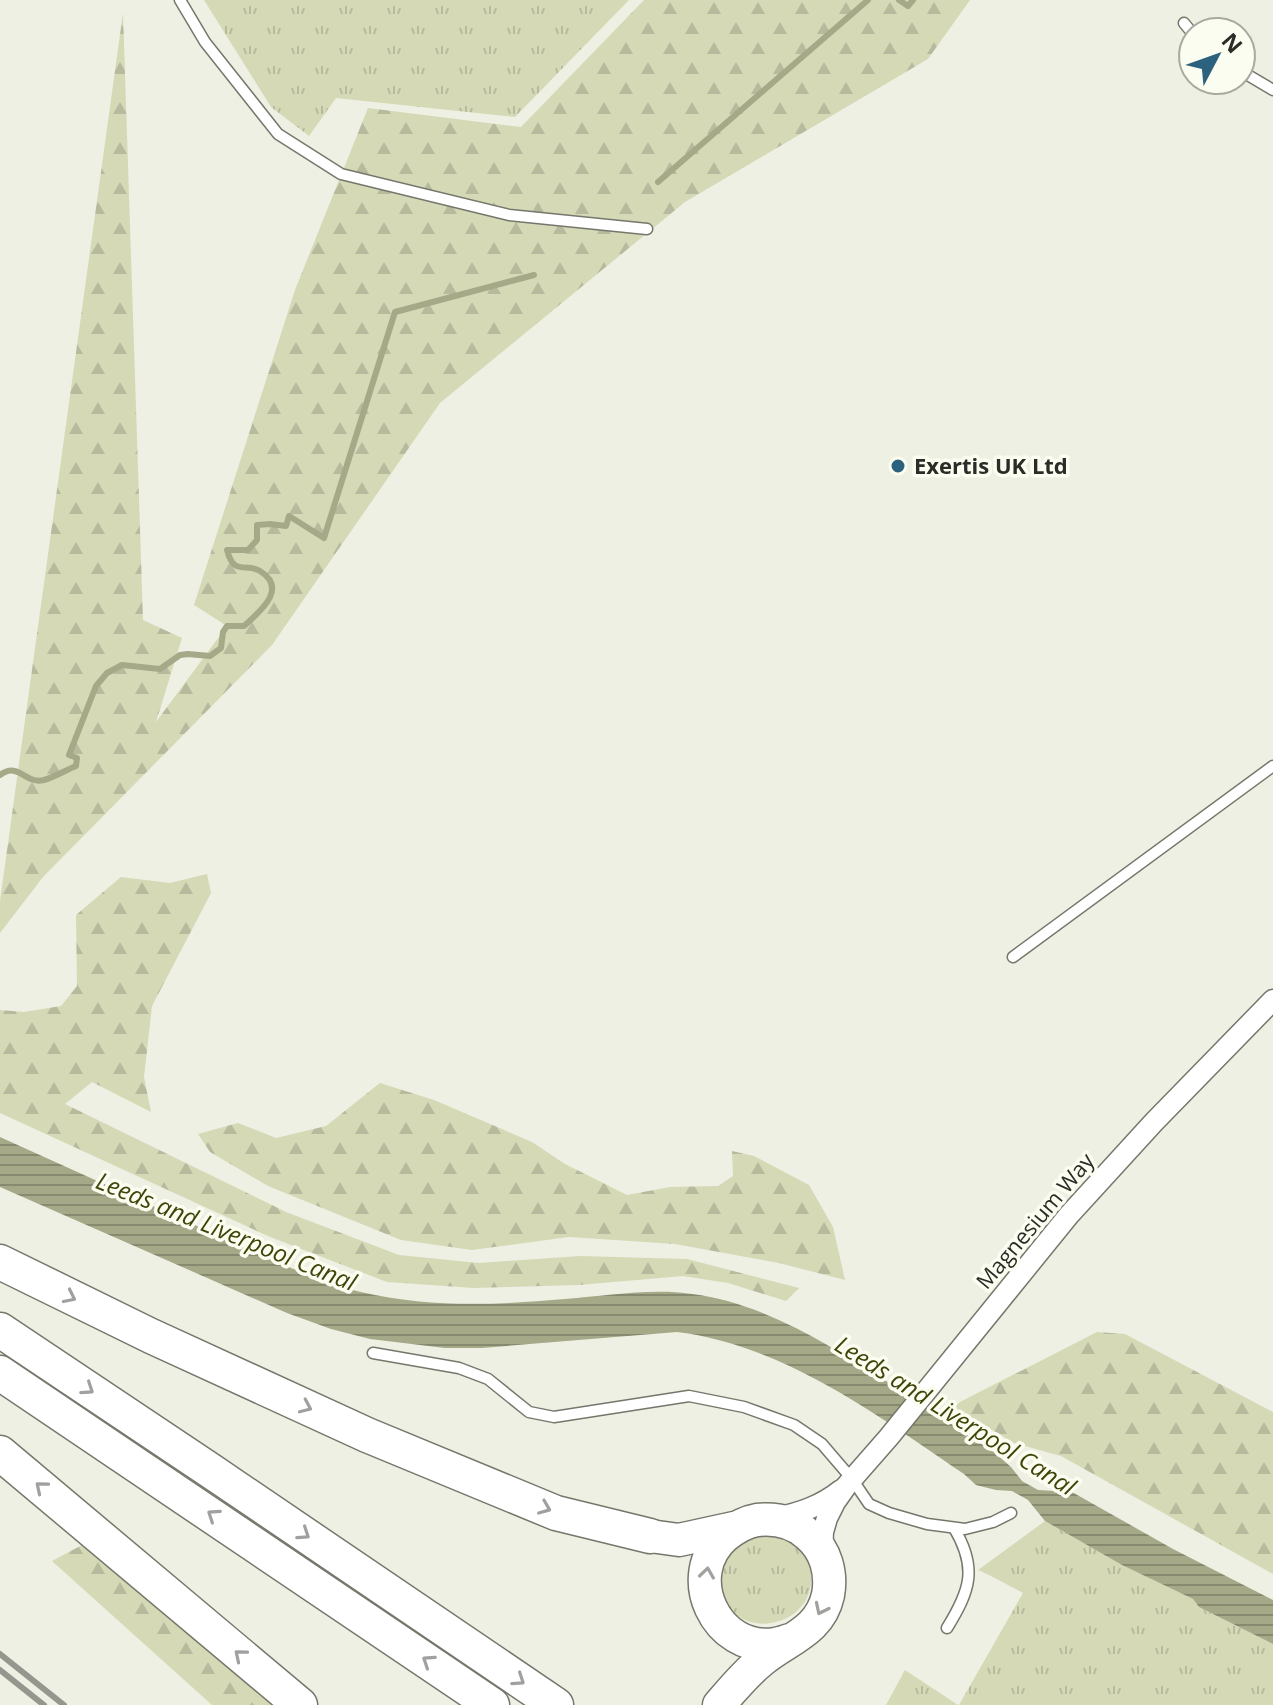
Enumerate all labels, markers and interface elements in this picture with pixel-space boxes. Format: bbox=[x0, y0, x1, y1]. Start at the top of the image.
north arrow bbox=[1177, 16, 1257, 96]
text: N bbox=[1216, 26, 1250, 59]
place label: Exertis UK Ltd bbox=[914, 450, 1068, 480]
marker: Exertis UK Ltd bbox=[889, 457, 907, 475]
street label: Magnesium Way bbox=[968, 1145, 1101, 1295]
water label: Leeds and Liverpool Canal bbox=[92, 1163, 362, 1298]
one-way arrow bbox=[62, 1287, 76, 1303]
water label: Leeds and Liverpool Canal bbox=[829, 1327, 1083, 1503]
one-way arrow bbox=[80, 1379, 94, 1394]
one-way arrow bbox=[297, 1397, 312, 1413]
one-way arrow bbox=[36, 1482, 51, 1497]
one-way arrow bbox=[537, 1498, 551, 1515]
one-way arrow bbox=[207, 1510, 221, 1525]
one-way arrow bbox=[295, 1524, 310, 1539]
one-way arrow bbox=[698, 1566, 715, 1579]
one-way arrow bbox=[815, 1601, 831, 1616]
one-way arrow bbox=[235, 1650, 249, 1665]
one-way arrow bbox=[422, 1656, 436, 1671]
one-way arrow bbox=[510, 1670, 525, 1685]

